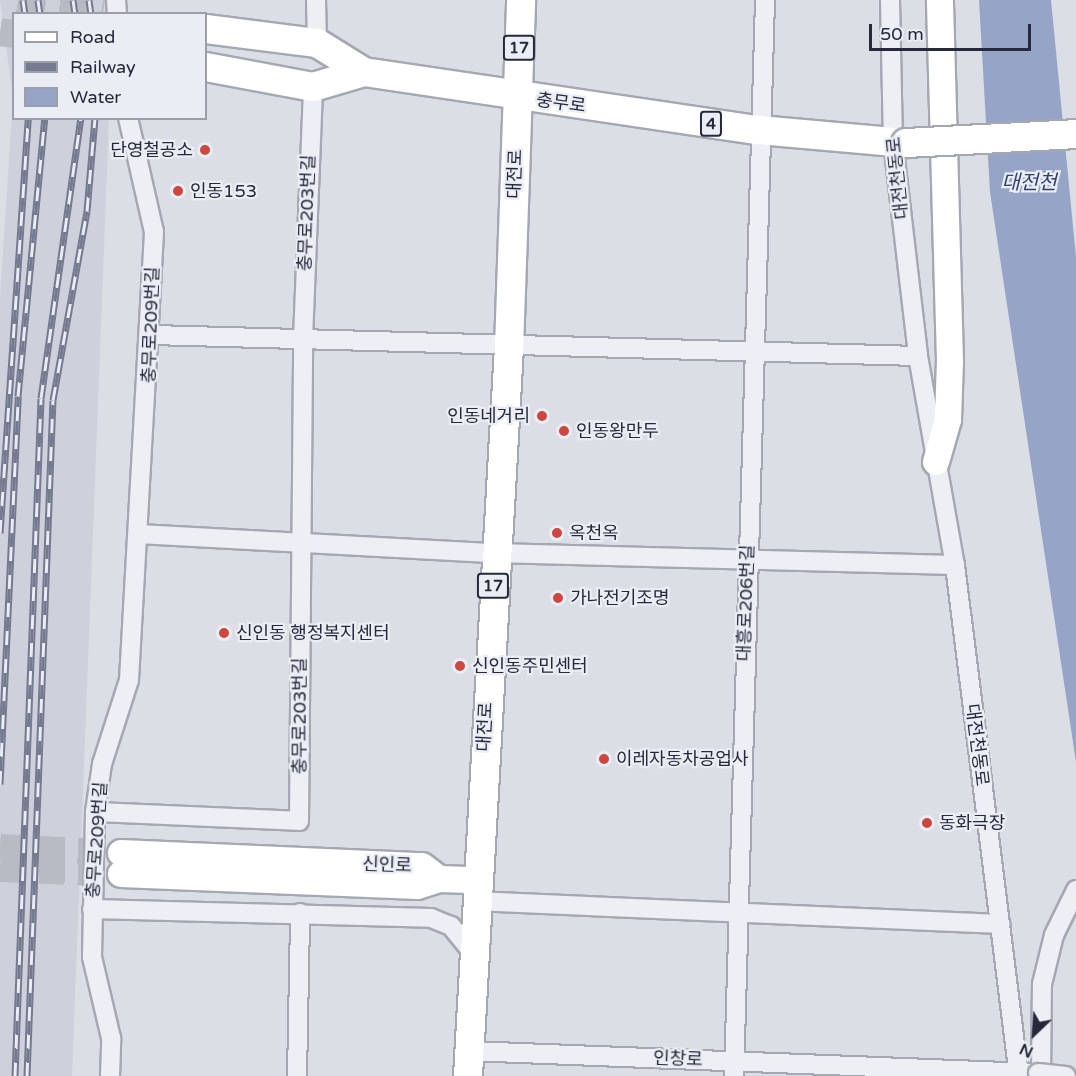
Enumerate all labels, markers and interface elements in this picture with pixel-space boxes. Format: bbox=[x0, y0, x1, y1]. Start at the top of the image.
legend bbox=[12, 12, 207, 120]
scale bar bbox=[872, 12, 1034, 50]
text: 50 m bbox=[880, 23, 924, 45]
text: Road bbox=[70, 26, 115, 48]
road number: 17 bbox=[502, 35, 536, 61]
text: Railway bbox=[70, 56, 136, 78]
text: Water bbox=[70, 86, 121, 108]
street label: 충무로 bbox=[535, 89, 587, 117]
road number: 4 bbox=[699, 111, 723, 137]
street label: 대전천동로 bbox=[883, 136, 913, 220]
place label: 단영철공소 bbox=[110, 139, 193, 161]
marker: 단영철공소 bbox=[198, 143, 212, 157]
street label: 대전로 bbox=[503, 149, 527, 199]
street label: 충무로203번길 bbox=[294, 154, 320, 272]
water label: 대전천 bbox=[1001, 171, 1057, 195]
place label: 인동153 bbox=[190, 180, 257, 202]
marker: 인동153 bbox=[171, 184, 185, 198]
street label: 충무로209번길 bbox=[138, 266, 164, 384]
place label: 인동네거리 bbox=[447, 405, 530, 427]
marker: 인동네거리 bbox=[535, 409, 549, 423]
place label: 인동왕만두 bbox=[576, 420, 659, 442]
marker: 인동왕만두 bbox=[557, 424, 571, 438]
place label: 옥천옥 bbox=[569, 522, 619, 544]
marker: 옥천옥 bbox=[550, 526, 564, 540]
street label: 대흥로206번길 bbox=[733, 544, 759, 662]
road number: 17 bbox=[476, 573, 510, 599]
place label: 가나전기조명 bbox=[570, 587, 669, 609]
marker: 가나전기조명 bbox=[551, 591, 565, 605]
place label: 신인동 행정복지센터 bbox=[236, 622, 390, 644]
marker: 신인동 행정복지센터 bbox=[217, 626, 231, 640]
place label: 신인동주민센터 bbox=[472, 655, 588, 677]
street label: 충무로203번길 bbox=[289, 658, 311, 774]
marker: 신인동주민센터 bbox=[453, 659, 467, 673]
street label: 대전로 bbox=[473, 702, 497, 752]
street label: 대전천동로 bbox=[961, 703, 993, 787]
place label: 이레자동차공업사 bbox=[616, 748, 748, 770]
marker: 이레자동차공업사 bbox=[597, 752, 611, 766]
street label: 충무로209번길 bbox=[82, 781, 112, 899]
place label: 동화극장 bbox=[939, 812, 1005, 834]
marker: 동화극장 bbox=[920, 816, 934, 830]
street label: 신인로 bbox=[362, 853, 412, 877]
north arrow bbox=[1004, 1004, 1064, 1064]
text: N bbox=[1016, 1039, 1036, 1062]
street label: 인창로 bbox=[653, 1047, 703, 1071]

